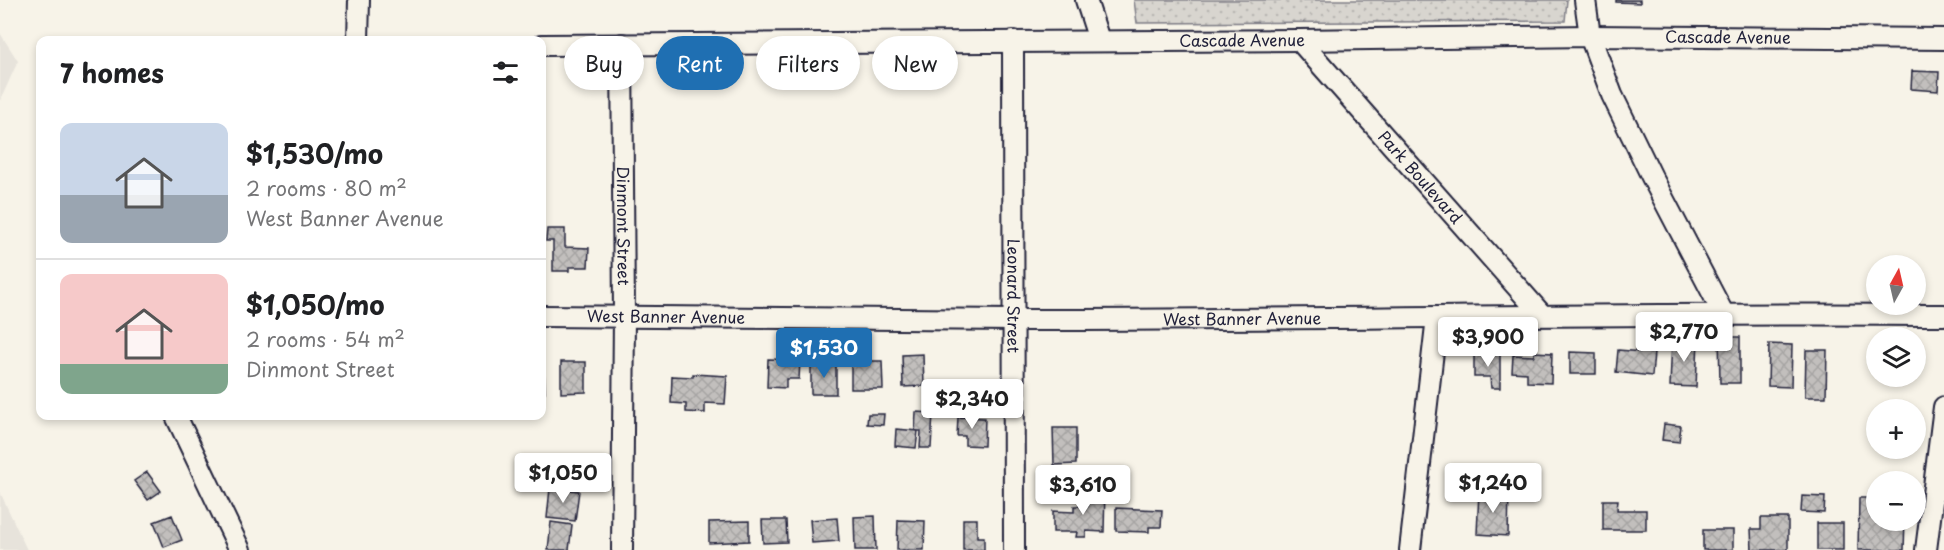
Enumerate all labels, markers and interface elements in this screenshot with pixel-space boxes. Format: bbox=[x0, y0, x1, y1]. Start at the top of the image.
street label: Cascade Avenue bbox=[1665, 24, 1791, 49]
street label: Cascade Avenue bbox=[1179, 27, 1305, 52]
chip: Buy bbox=[564, 36, 644, 90]
chip: Rent bbox=[656, 36, 744, 90]
chip: Filters bbox=[756, 36, 860, 90]
chip: New bbox=[872, 36, 958, 90]
text: 7 homes bbox=[60, 53, 164, 92]
icon: filters bbox=[489, 56, 522, 89]
street label: Park Boulevard bbox=[1373, 125, 1469, 228]
text: $1,530/mo bbox=[246, 134, 383, 173]
icon: home bbox=[108, 147, 180, 219]
street label: Dinmont Street bbox=[612, 166, 637, 286]
text: 2 rooms · 80 m² bbox=[246, 173, 407, 203]
text: West Banner Avenue bbox=[246, 203, 444, 233]
street label: Leonard Street bbox=[1002, 239, 1027, 354]
north arrow bbox=[1866, 255, 1926, 315]
map controls bbox=[1866, 255, 1926, 531]
text: $1,050/mo bbox=[246, 285, 385, 324]
icon: home bbox=[108, 298, 180, 370]
street label: West Banner Avenue bbox=[587, 303, 746, 329]
street label: West Banner Avenue bbox=[1163, 305, 1321, 330]
pin: $2,770 bbox=[1635, 312, 1733, 363]
text: $2,770 bbox=[1650, 316, 1718, 346]
pin: $3,900 bbox=[1439, 317, 1537, 368]
text: $3,900 bbox=[1452, 321, 1524, 351]
text: 2 rooms · 54 m² bbox=[246, 324, 405, 354]
button: layers bbox=[1866, 327, 1926, 387]
pin: $1,530 bbox=[775, 328, 873, 379]
text: $1,530 bbox=[790, 332, 858, 362]
text: Dinmont Street bbox=[246, 354, 395, 384]
pin: $2,340 bbox=[923, 379, 1021, 430]
text: $2,340 bbox=[935, 383, 1009, 413]
button: + bbox=[1866, 399, 1926, 459]
pin: $1,050 bbox=[514, 453, 612, 504]
text: $1,050 bbox=[528, 457, 598, 487]
pin: $1,240 bbox=[1444, 463, 1542, 514]
pin: $3,610 bbox=[1034, 465, 1132, 516]
text: $1,240 bbox=[1459, 467, 1527, 497]
text: $3,610 bbox=[1049, 469, 1117, 499]
button: − bbox=[1866, 471, 1926, 531]

